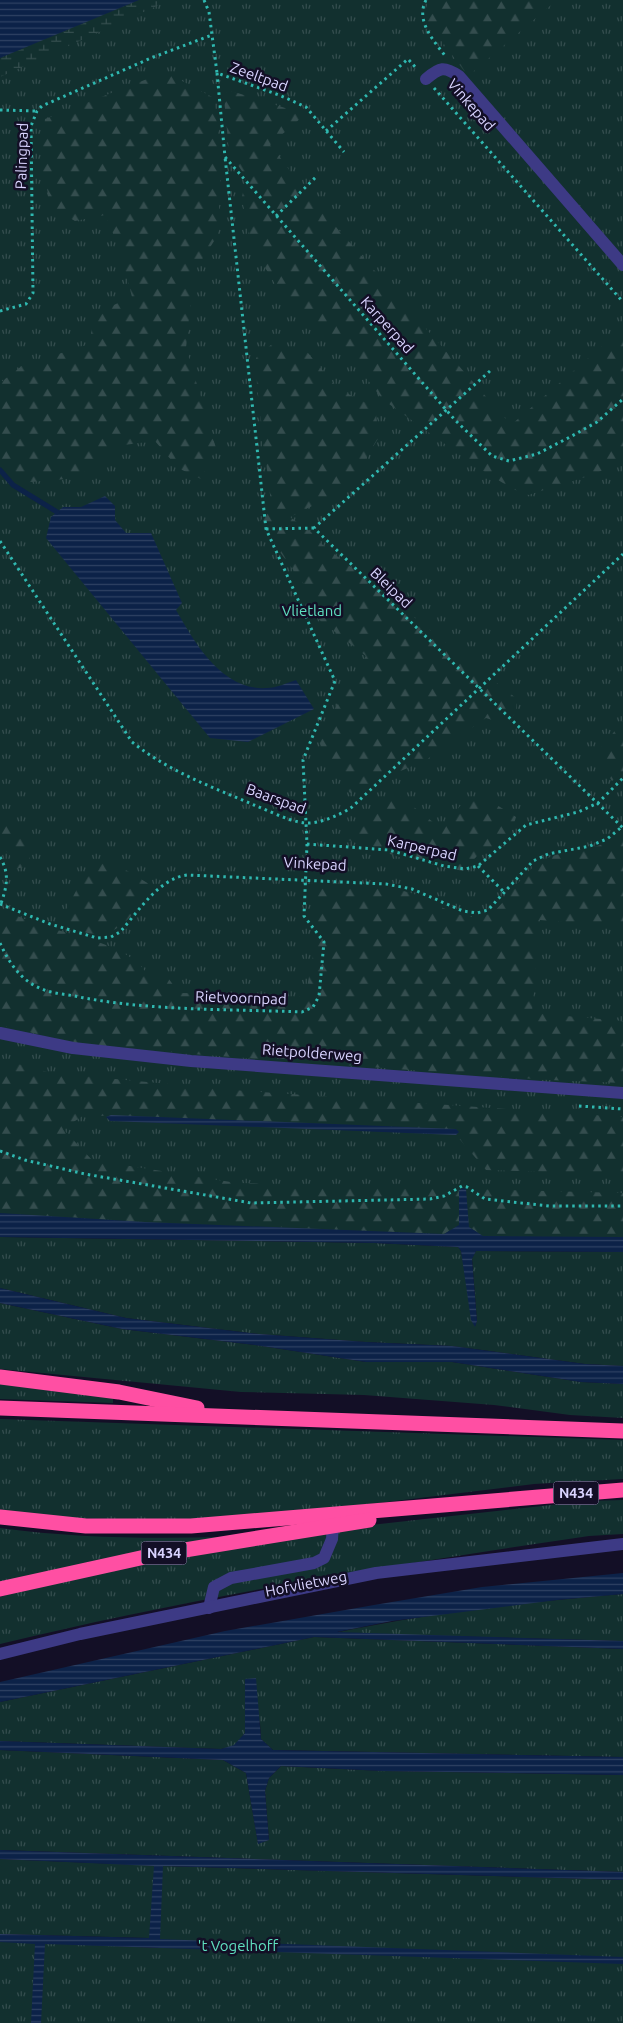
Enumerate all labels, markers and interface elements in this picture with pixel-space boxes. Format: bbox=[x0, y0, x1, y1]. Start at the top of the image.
street label: Zeeltpad bbox=[228, 58, 290, 95]
street label: Vinkepad bbox=[444, 75, 498, 134]
street label: Palingpad bbox=[12, 122, 31, 190]
street label: Karperpad bbox=[357, 293, 417, 357]
street label: Bleipad bbox=[367, 564, 415, 611]
park label: Vlietland bbox=[282, 602, 342, 619]
street label: Baarspad bbox=[244, 780, 308, 817]
street label: Karperpad bbox=[386, 831, 458, 864]
street label: Vinkepad bbox=[283, 853, 347, 874]
street label: Rietvoornpad bbox=[195, 987, 287, 1008]
street label: Rietpolderweg bbox=[261, 1041, 363, 1064]
road number: N434 bbox=[554, 1482, 598, 1505]
road number: N434 bbox=[142, 1542, 186, 1565]
street label: Hofvlietweg bbox=[264, 1567, 348, 1600]
park label: 't Vogelhoff bbox=[198, 1937, 279, 1954]

